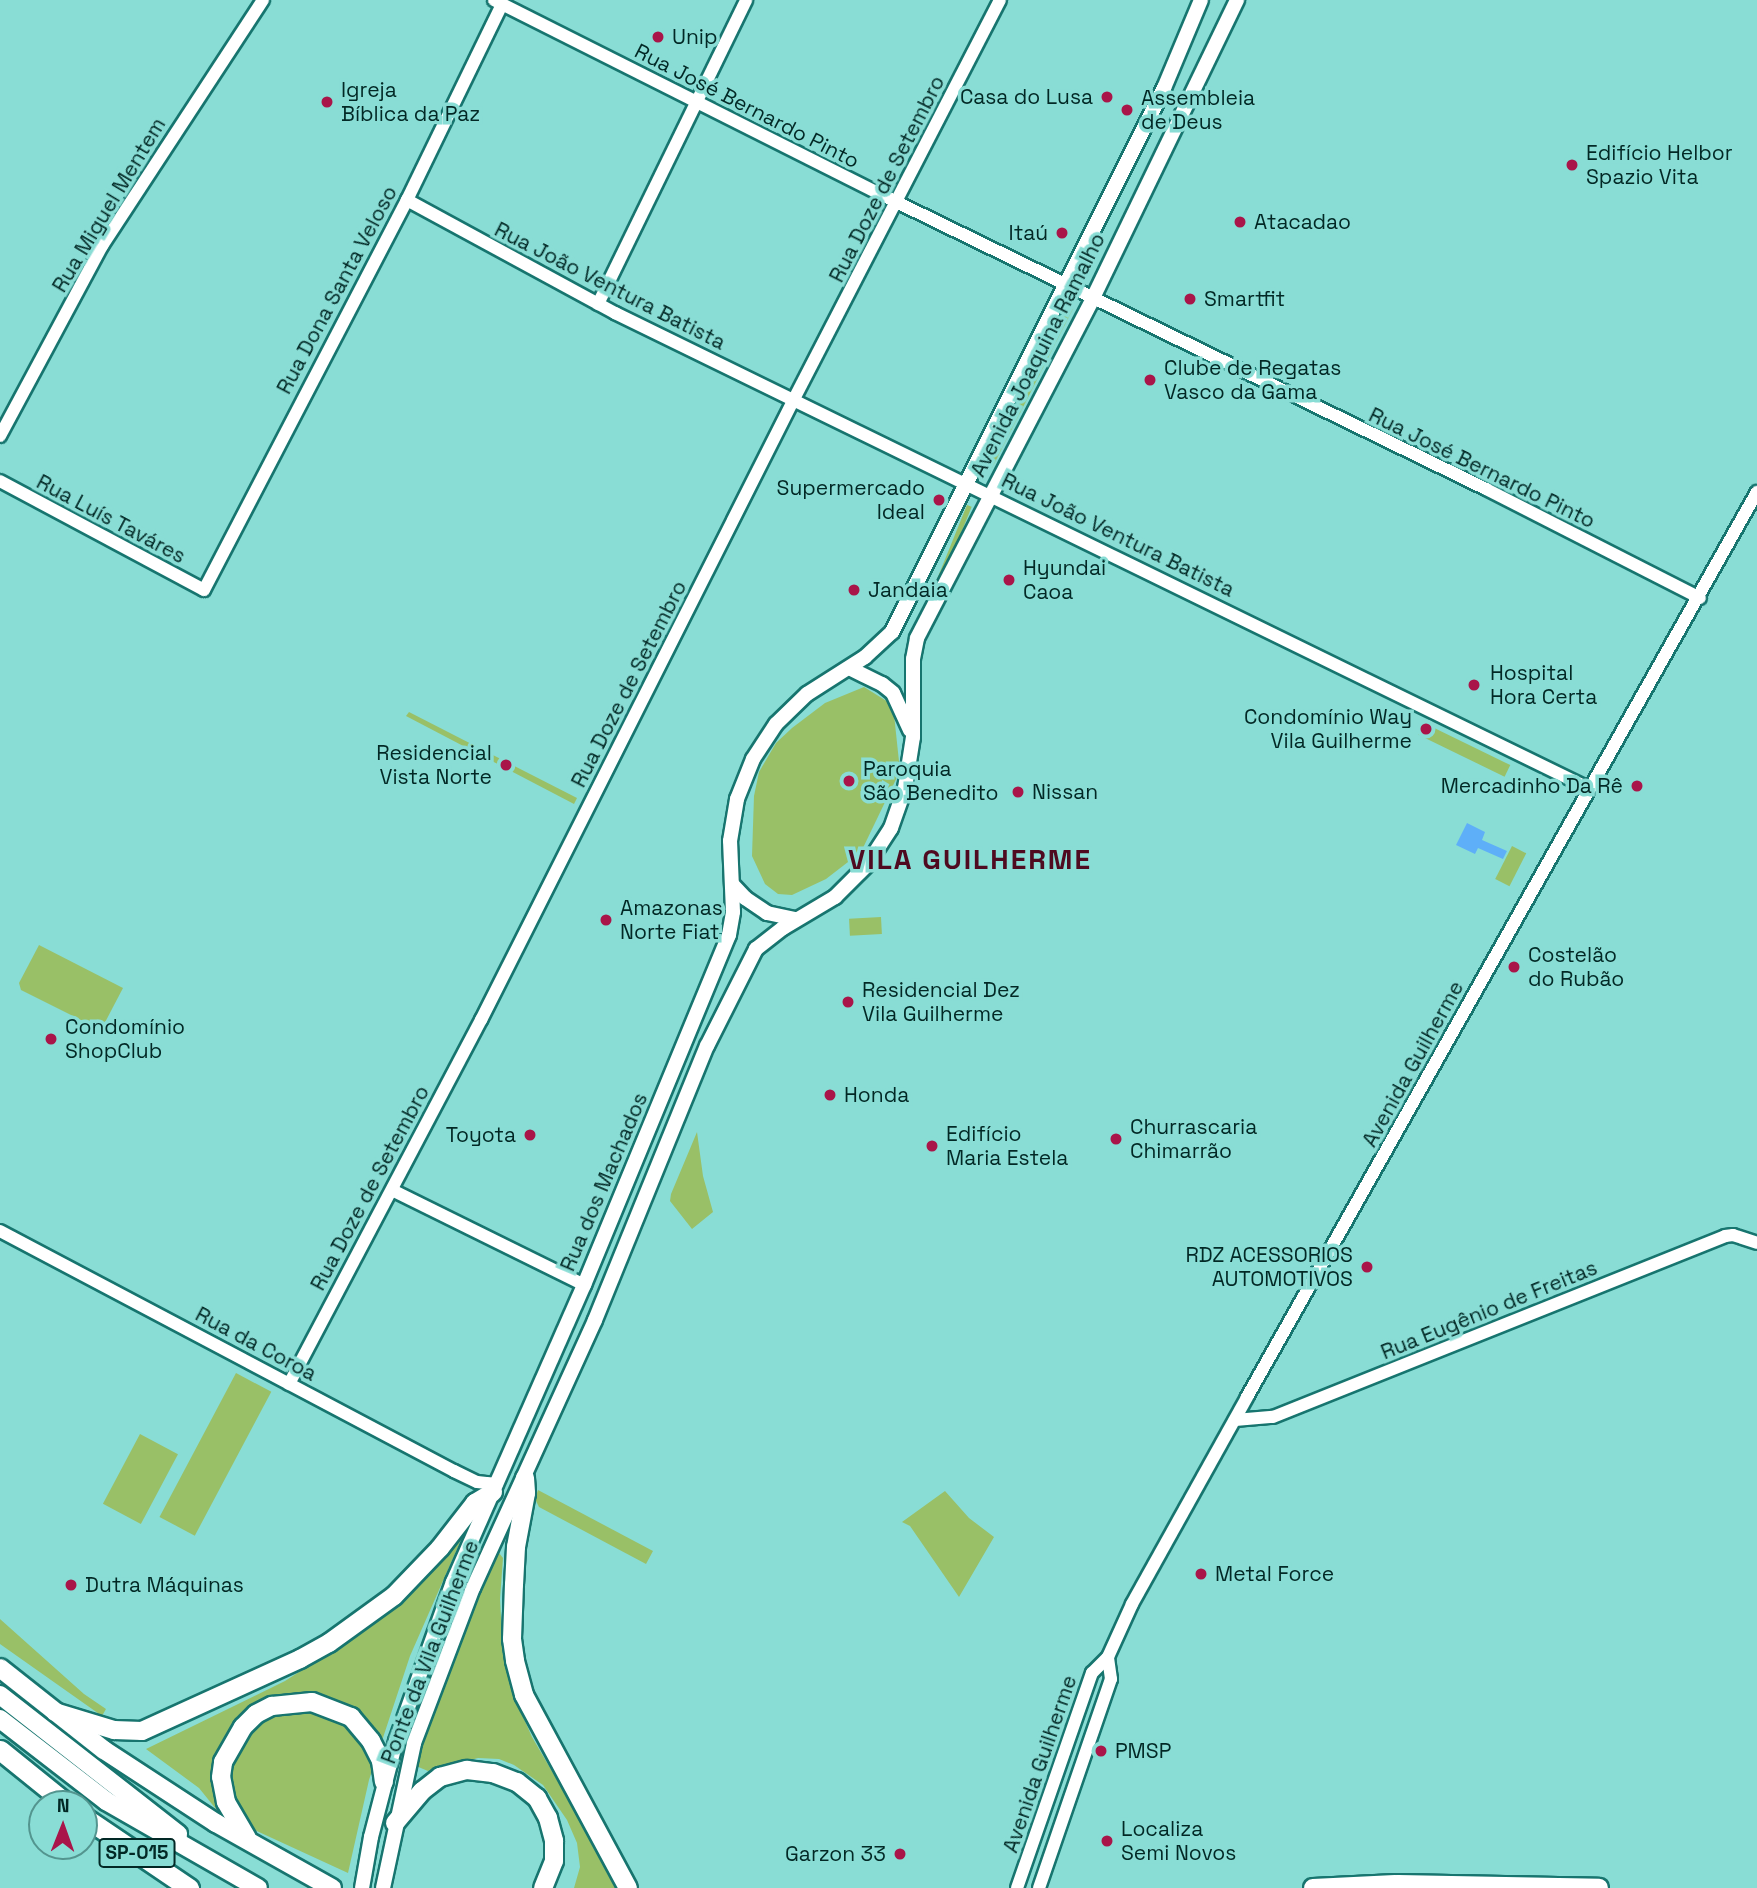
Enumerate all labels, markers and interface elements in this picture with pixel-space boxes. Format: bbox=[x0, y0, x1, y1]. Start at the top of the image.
place label: Unip bbox=[672, 24, 718, 50]
marker: Unip bbox=[650, 29, 666, 45]
street label: Rua José Bernardo Pinto bbox=[631, 38, 863, 174]
street label: Rua Doze de Setembro bbox=[824, 71, 950, 287]
place label: Igreja Bíblica da Paz bbox=[341, 77, 480, 127]
place label: Casa do Lusa bbox=[960, 84, 1093, 110]
place label: Assembleia de Deus bbox=[1141, 85, 1255, 135]
marker: Casa do Lusa bbox=[1099, 89, 1115, 105]
marker: Igreja Bíblica da Paz bbox=[319, 94, 335, 110]
marker: Assembleia de Deus bbox=[1119, 102, 1135, 118]
street label: Rua Miguel Mentem bbox=[47, 113, 171, 297]
place label: Edifício Helbor Spazio Vita bbox=[1586, 140, 1733, 190]
marker: Edifício Helbor Spazio Vita bbox=[1564, 157, 1580, 173]
street label: Rua Dona Santa Veloso bbox=[271, 182, 403, 398]
place label: Atacadao bbox=[1254, 209, 1351, 235]
marker: Atacadao bbox=[1232, 214, 1248, 230]
street label: Rua João Ventura Batista bbox=[490, 217, 730, 355]
place label: Itaú bbox=[1009, 220, 1048, 246]
marker: Itaú bbox=[1054, 225, 1070, 241]
street label: Avenida Joaquina Ramalho bbox=[965, 229, 1111, 481]
place label: Smartfit bbox=[1204, 286, 1285, 312]
marker: Smartfit bbox=[1182, 291, 1198, 307]
place label: Clube de Regatas Vasco da Gama bbox=[1164, 355, 1341, 405]
marker: Clube de Regatas Vasco da Gama bbox=[1142, 372, 1158, 388]
street label: Rua José Bernardo Pinto bbox=[1365, 402, 1599, 534]
street label: Rua João Ventura Batista bbox=[997, 468, 1239, 602]
street label: Rua Luís Taváres bbox=[32, 469, 190, 569]
place label: Supermercado Ideal bbox=[777, 475, 925, 525]
marker: Supermercado Ideal bbox=[931, 492, 947, 508]
place label: Hyundai Caoa bbox=[1023, 555, 1106, 605]
marker: Hyundai Caoa bbox=[1001, 572, 1017, 588]
street label: Rua Doze de Setembro bbox=[566, 576, 692, 792]
place label: Jandaia bbox=[868, 577, 948, 603]
marker: Jandaia bbox=[846, 582, 862, 598]
place label: Hospital Hora Certa bbox=[1490, 660, 1597, 710]
marker: Hospital Hora Certa bbox=[1464, 675, 1484, 695]
place label: Condomínio Way Vila Guilherme bbox=[1244, 704, 1412, 754]
marker: Condomínio Way Vila Guilherme bbox=[1418, 721, 1434, 737]
place label: Residencial Vista Norte bbox=[376, 740, 492, 790]
place label: Paroquia São Benedito bbox=[863, 756, 999, 806]
marker: Residencial Vista Norte bbox=[498, 757, 514, 773]
marker: Paroquia São Benedito bbox=[841, 773, 857, 789]
place label: Mercadinho Da Rê bbox=[1441, 773, 1623, 799]
marker: Mercadinho Da Rê bbox=[1629, 778, 1645, 794]
place label: Nissan bbox=[1032, 779, 1098, 805]
marker: Nissan bbox=[1010, 784, 1026, 800]
district label: VILA GUILHERME bbox=[850, 842, 1090, 876]
place label: Amazonas Norte Fiat bbox=[620, 895, 723, 945]
marker: Amazonas Norte Fiat bbox=[598, 912, 614, 928]
place label: Costelão do Rubão bbox=[1528, 942, 1624, 992]
marker: Costelão do Rubão bbox=[1506, 959, 1522, 975]
place label: Residencial Dez Vila Guilherme bbox=[862, 977, 1020, 1027]
street label: Avenida Guilherme bbox=[1357, 977, 1469, 1151]
marker: Residencial Dez Vila Guilherme bbox=[840, 994, 856, 1010]
place label: Condomínio ShopClub bbox=[65, 1014, 185, 1064]
marker: Condomínio ShopClub bbox=[43, 1031, 59, 1047]
street label: Rua Doze de Setembro bbox=[305, 1081, 435, 1295]
place label: Honda bbox=[844, 1082, 909, 1108]
marker: Honda bbox=[822, 1087, 838, 1103]
street label: Rua dos Machados bbox=[555, 1089, 653, 1275]
place label: Churrascaria Chimarrão bbox=[1130, 1114, 1257, 1164]
place label: Edifício Maria Estela bbox=[946, 1121, 1068, 1171]
place label: Toyota bbox=[446, 1122, 516, 1148]
marker: Toyota bbox=[522, 1127, 538, 1143]
marker: Churrascaria Chimarrão bbox=[1108, 1131, 1124, 1147]
marker: Edifício Maria Estela bbox=[924, 1138, 940, 1154]
place label: RDZ ACESSORIOS AUTOMOTIVOS bbox=[1185, 1242, 1353, 1292]
street label: Rua Eugênio de Freitas bbox=[1377, 1255, 1601, 1365]
marker: RDZ ACESSORIOS AUTOMOTIVOS bbox=[1359, 1259, 1375, 1275]
street label: Rua da Coroa bbox=[191, 1302, 321, 1386]
street label: Ponte da Vila Guilherme bbox=[376, 1537, 484, 1767]
place label: Metal Force bbox=[1215, 1561, 1334, 1587]
marker: Metal Force bbox=[1193, 1566, 1209, 1582]
place label: Dutra Máquinas bbox=[85, 1572, 244, 1598]
marker: Dutra Máquinas bbox=[63, 1577, 79, 1593]
street label: Avenida Guilherme bbox=[998, 1672, 1082, 1856]
place label: PMSP bbox=[1115, 1738, 1171, 1764]
marker: PMSP bbox=[1093, 1743, 1109, 1759]
north arrow bbox=[28, 1790, 98, 1860]
text: N bbox=[57, 1793, 70, 1818]
place label: Localiza Semi Novos bbox=[1121, 1816, 1236, 1866]
marker: Localiza Semi Novos bbox=[1099, 1833, 1115, 1849]
road number: SP-015 bbox=[99, 1838, 176, 1868]
place label: Garzon 33 bbox=[785, 1841, 886, 1867]
marker: Garzon 33 bbox=[892, 1846, 908, 1862]

